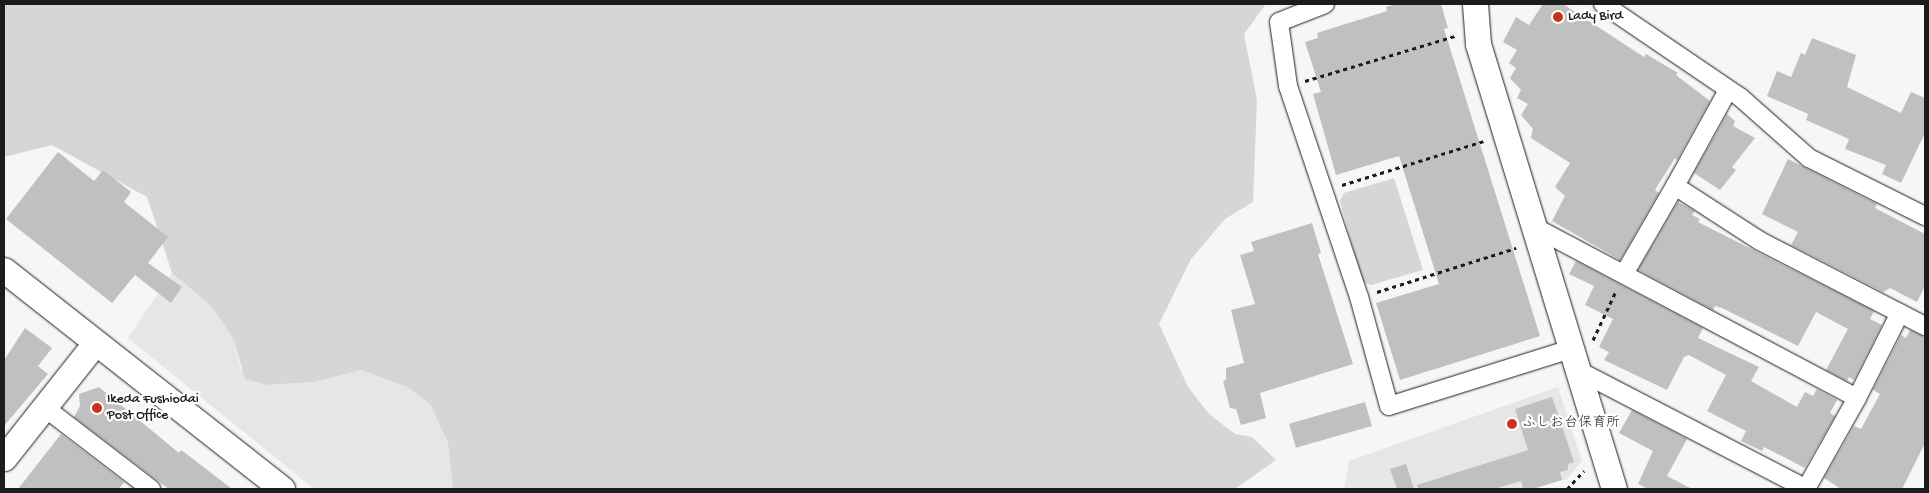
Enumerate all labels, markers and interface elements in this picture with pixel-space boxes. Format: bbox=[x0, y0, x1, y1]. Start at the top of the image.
place label: Lady Bird bbox=[1568, 9, 1623, 25]
marker: Lady Bird bbox=[1552, 11, 1564, 23]
place label: Ikeda Fushiodai Post Office bbox=[107, 392, 199, 424]
marker: Ikeda Fushiodai Post Office bbox=[91, 402, 103, 414]
place label: ふしお台保育所 bbox=[1522, 416, 1620, 432]
marker: ふしお台保育所 bbox=[1506, 418, 1518, 430]

